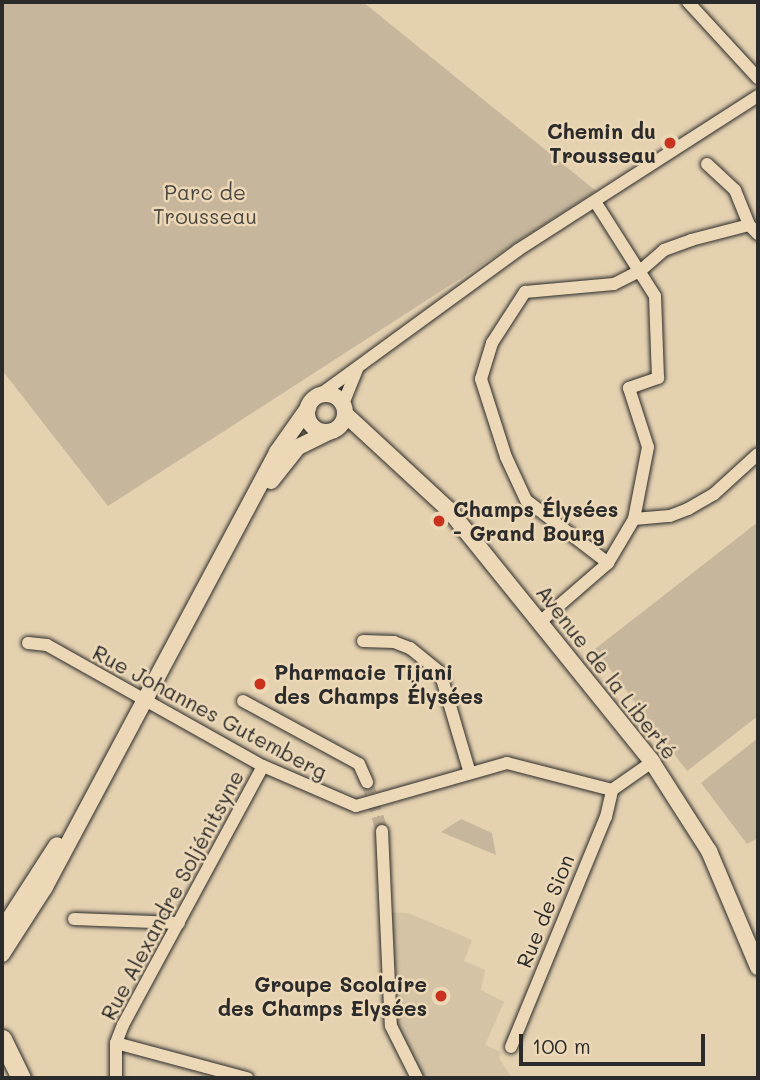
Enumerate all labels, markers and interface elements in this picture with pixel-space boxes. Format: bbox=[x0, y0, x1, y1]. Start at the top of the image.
place label: Chemin du Trousseau bbox=[547, 118, 656, 168]
marker: Chemin du Trousseau bbox=[662, 135, 678, 151]
park label: Parc de Trousseau bbox=[153, 179, 257, 229]
place label: Champs Élysées - Grand Bourg bbox=[453, 496, 618, 546]
marker: Champs Élysées - Grand Bourg bbox=[431, 513, 447, 529]
street label: Avenue de la Liberté bbox=[531, 580, 683, 764]
street label: Rue Johannes Gutemberg bbox=[88, 639, 332, 785]
place label: Pharmacie Tijani des Champs Élysées bbox=[274, 659, 483, 709]
marker: Pharmacie Tijani des Champs Élysées bbox=[252, 676, 268, 692]
street label: Rue Alexandre Soljénitsyne bbox=[95, 766, 249, 1024]
street label: Rue de Sion bbox=[511, 851, 579, 971]
place label: Groupe Scolaire des Champs Elysées bbox=[218, 971, 427, 1021]
marker: Groupe Scolaire des Champs Elysées bbox=[433, 988, 449, 1004]
scale bar bbox=[522, 1020, 708, 1064]
text: 100 m bbox=[532, 1032, 591, 1059]

